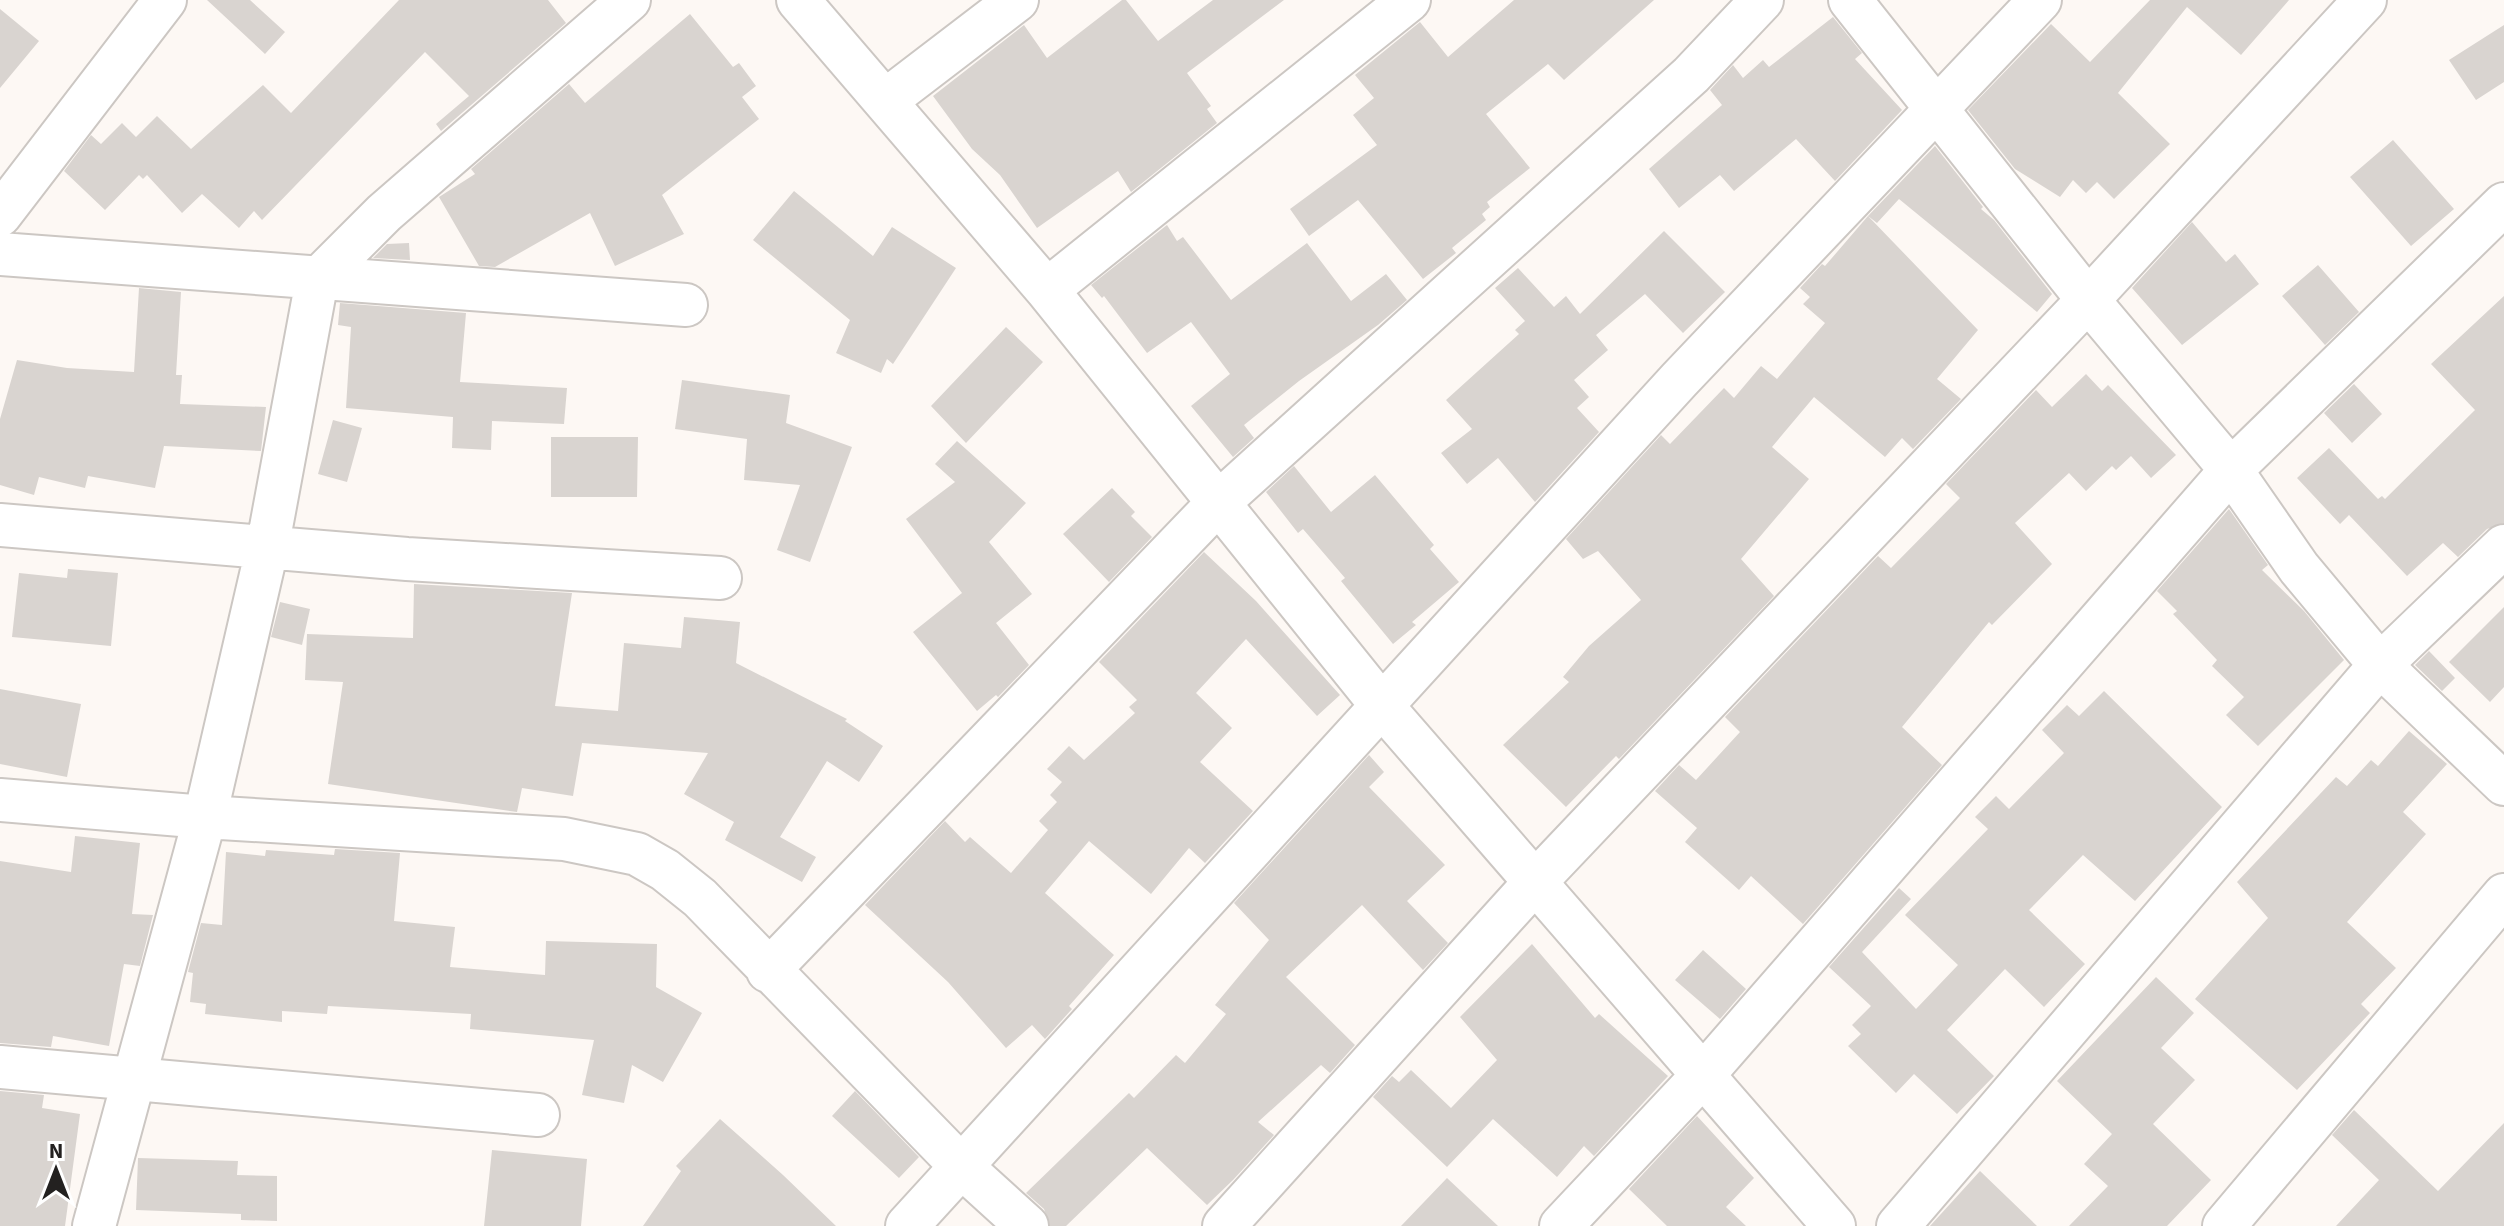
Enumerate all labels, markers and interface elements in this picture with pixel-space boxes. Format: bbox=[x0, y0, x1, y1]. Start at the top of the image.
north arrow bbox=[16, 1130, 96, 1210]
text: N bbox=[49, 1135, 63, 1167]

